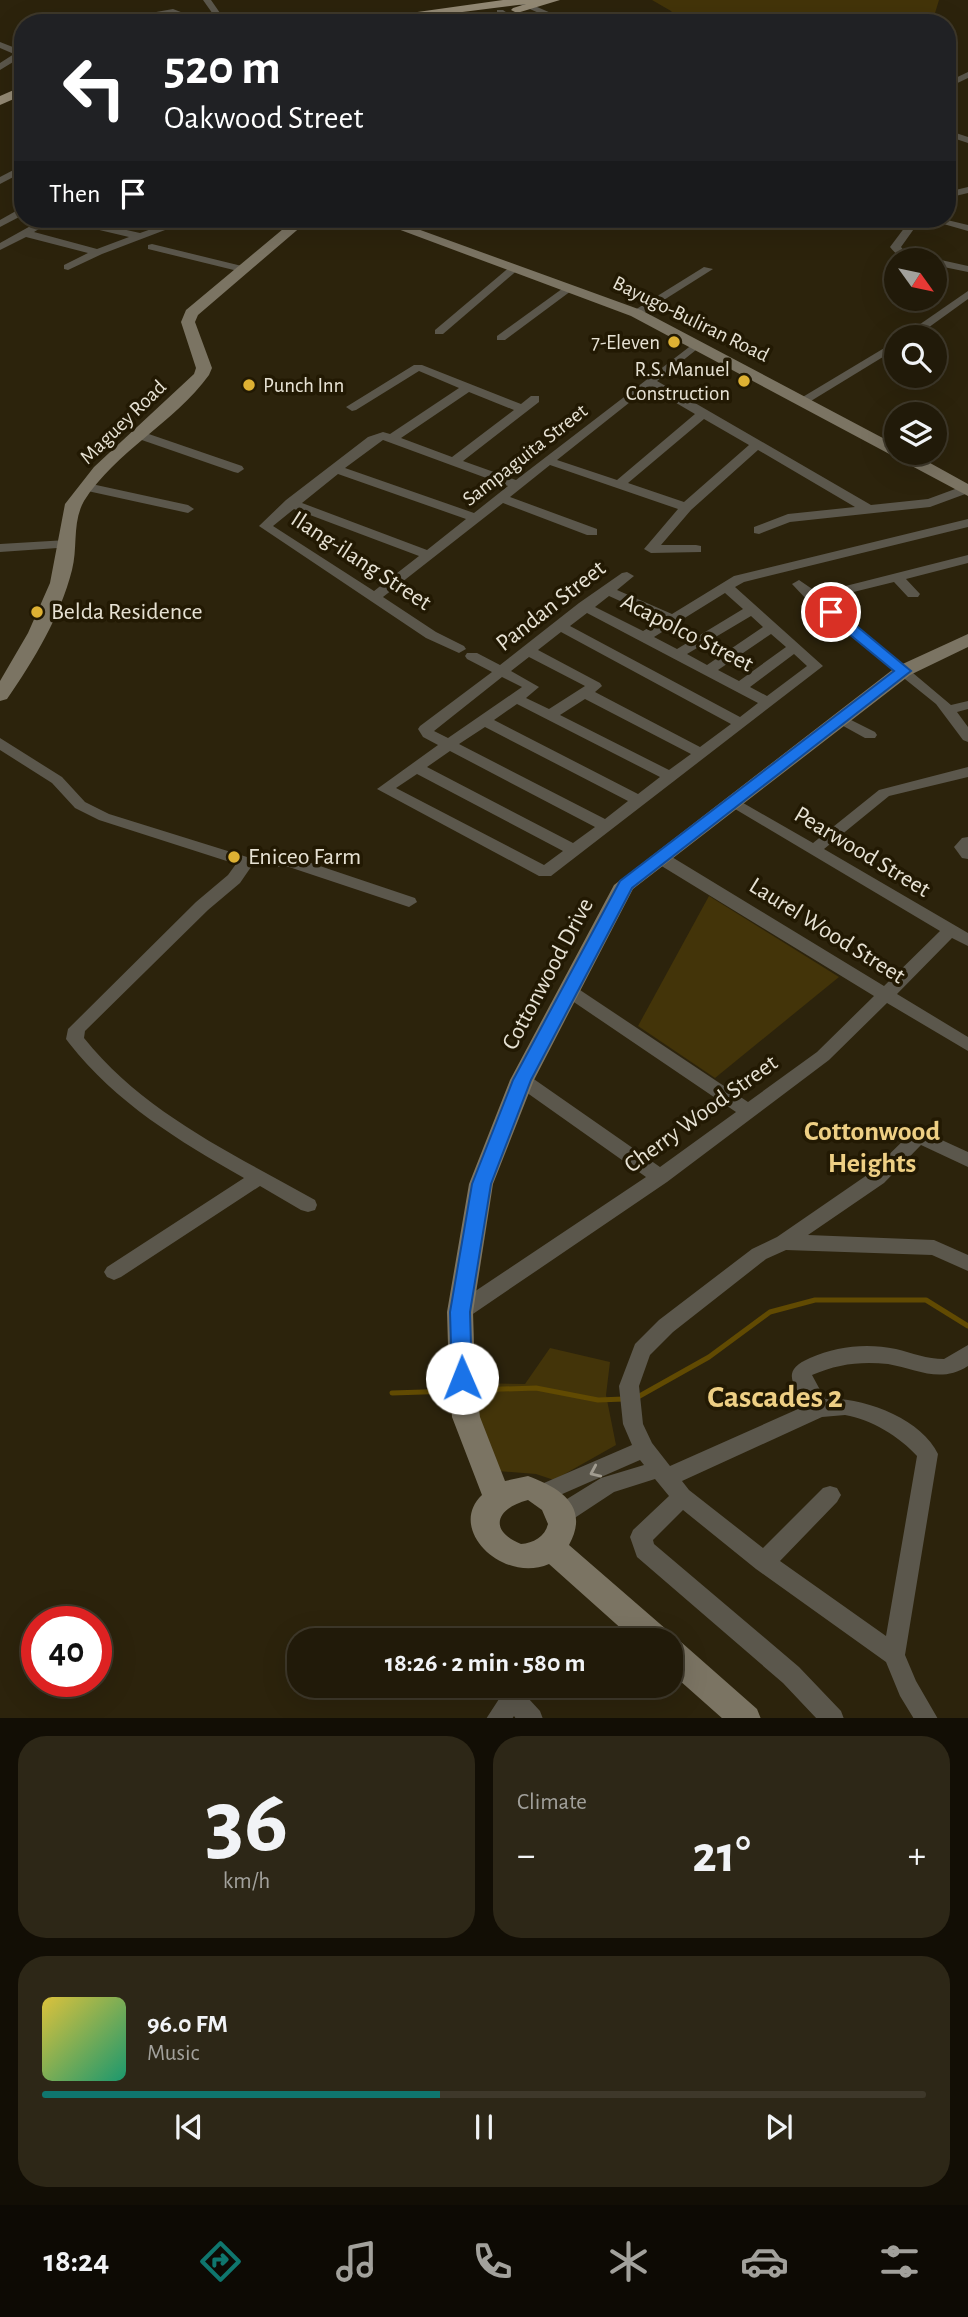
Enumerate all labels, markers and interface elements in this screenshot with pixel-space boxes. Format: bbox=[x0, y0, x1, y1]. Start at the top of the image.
icon: left bbox=[49, 42, 140, 133]
text: 520 m bbox=[164, 44, 281, 93]
text: Oakwood Street bbox=[164, 102, 363, 134]
icon: arrive bbox=[114, 175, 152, 213]
text: Then bbox=[49, 181, 100, 207]
north arrow bbox=[884, 248, 947, 312]
map controls bbox=[884, 248, 947, 465]
street label: Bayugo-Buliran Road bbox=[609, 272, 773, 366]
button: search bbox=[884, 325, 947, 388]
place label: 7-Eleven bbox=[591, 332, 660, 353]
marker: 7-Eleven bbox=[666, 334, 682, 350]
place label: R.S. Manuel Construction bbox=[626, 359, 730, 404]
marker: R.S. Manuel Construction bbox=[736, 373, 752, 389]
place label: Punch Inn bbox=[263, 375, 344, 396]
street label: Maguey Road bbox=[76, 376, 170, 468]
marker: Punch Inn bbox=[241, 377, 257, 393]
street label: Sampaguita Street bbox=[459, 400, 591, 510]
button: layers bbox=[884, 402, 947, 465]
street label: Ilang-ilang Street bbox=[287, 507, 436, 615]
street label: Pandan Street bbox=[492, 556, 610, 656]
pin bbox=[801, 582, 861, 642]
street label: Acapolco Street bbox=[617, 589, 757, 677]
icon: arrive bbox=[812, 593, 850, 631]
place label: Belda Residence bbox=[51, 600, 203, 624]
marker: Belda Residence bbox=[29, 604, 45, 620]
street label: Pearwood Street bbox=[790, 802, 934, 902]
place label: Eniceo Farm bbox=[248, 845, 361, 869]
marker: Eniceo Farm bbox=[226, 849, 242, 865]
street label: Laurel Wood Street bbox=[745, 874, 909, 989]
street label: Cottonwood Drive bbox=[498, 894, 598, 1054]
street label: Cherry Wood Street bbox=[620, 1050, 782, 1177]
district label: Cottonwood Heights bbox=[804, 1118, 940, 1178]
position arrow bbox=[425, 1341, 499, 1415]
district label: Cascades 2 bbox=[707, 1381, 843, 1413]
one-way arrow bbox=[590, 1464, 602, 1478]
speed limit sign: 40 bbox=[21, 1606, 112, 1697]
text: 18:26 · 2 min · 580 m bbox=[385, 1650, 585, 1676]
text: 36 bbox=[205, 1777, 288, 1868]
text: Climate bbox=[517, 1791, 587, 1814]
text: 21° bbox=[692, 1829, 751, 1881]
text: − bbox=[517, 1837, 535, 1875]
text: + bbox=[908, 1837, 926, 1875]
text: km/h bbox=[223, 1870, 270, 1893]
text: 96.0 FM bbox=[147, 2011, 228, 2037]
text: Music bbox=[147, 2042, 199, 2065]
icon: previous bbox=[170, 2108, 208, 2146]
icon: pause bbox=[465, 2108, 503, 2146]
icon: next bbox=[760, 2108, 798, 2146]
icon: directions bbox=[196, 2237, 245, 2286]
icon: music bbox=[332, 2237, 381, 2286]
icon: phone bbox=[468, 2237, 517, 2286]
icon: climate bbox=[604, 2237, 653, 2286]
icon: car bbox=[740, 2237, 789, 2286]
icon: filters bbox=[875, 2237, 924, 2286]
text: 18:24 bbox=[43, 2245, 109, 2277]

